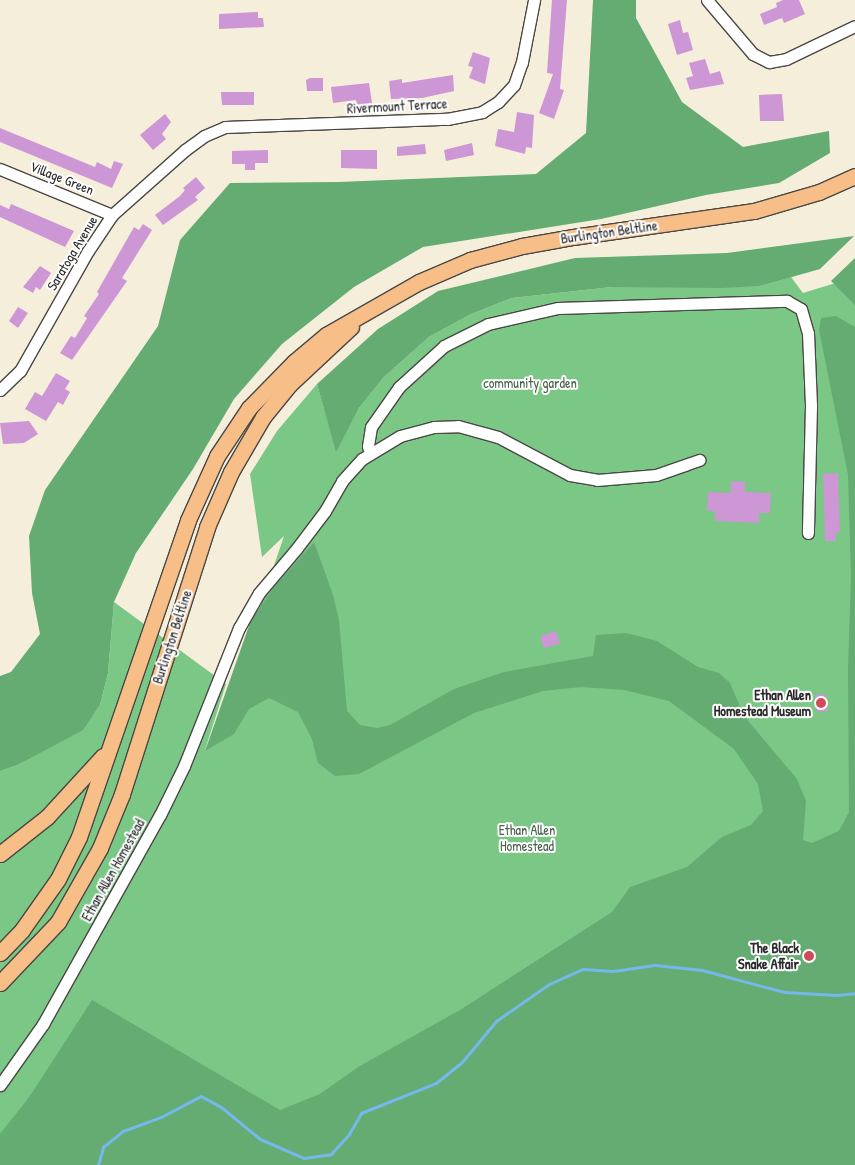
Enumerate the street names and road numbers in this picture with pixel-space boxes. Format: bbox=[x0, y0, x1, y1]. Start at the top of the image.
street label: Rivermount Terrace bbox=[346, 95, 448, 117]
street label: Village Green bbox=[28, 158, 96, 198]
street label: Saratoga Avenue bbox=[43, 213, 101, 293]
street label: Burlington Beltline bbox=[560, 217, 658, 247]
street label: Burlington Beltline bbox=[149, 588, 195, 686]
street label: Ethan Allen Homestead bbox=[78, 816, 148, 924]

